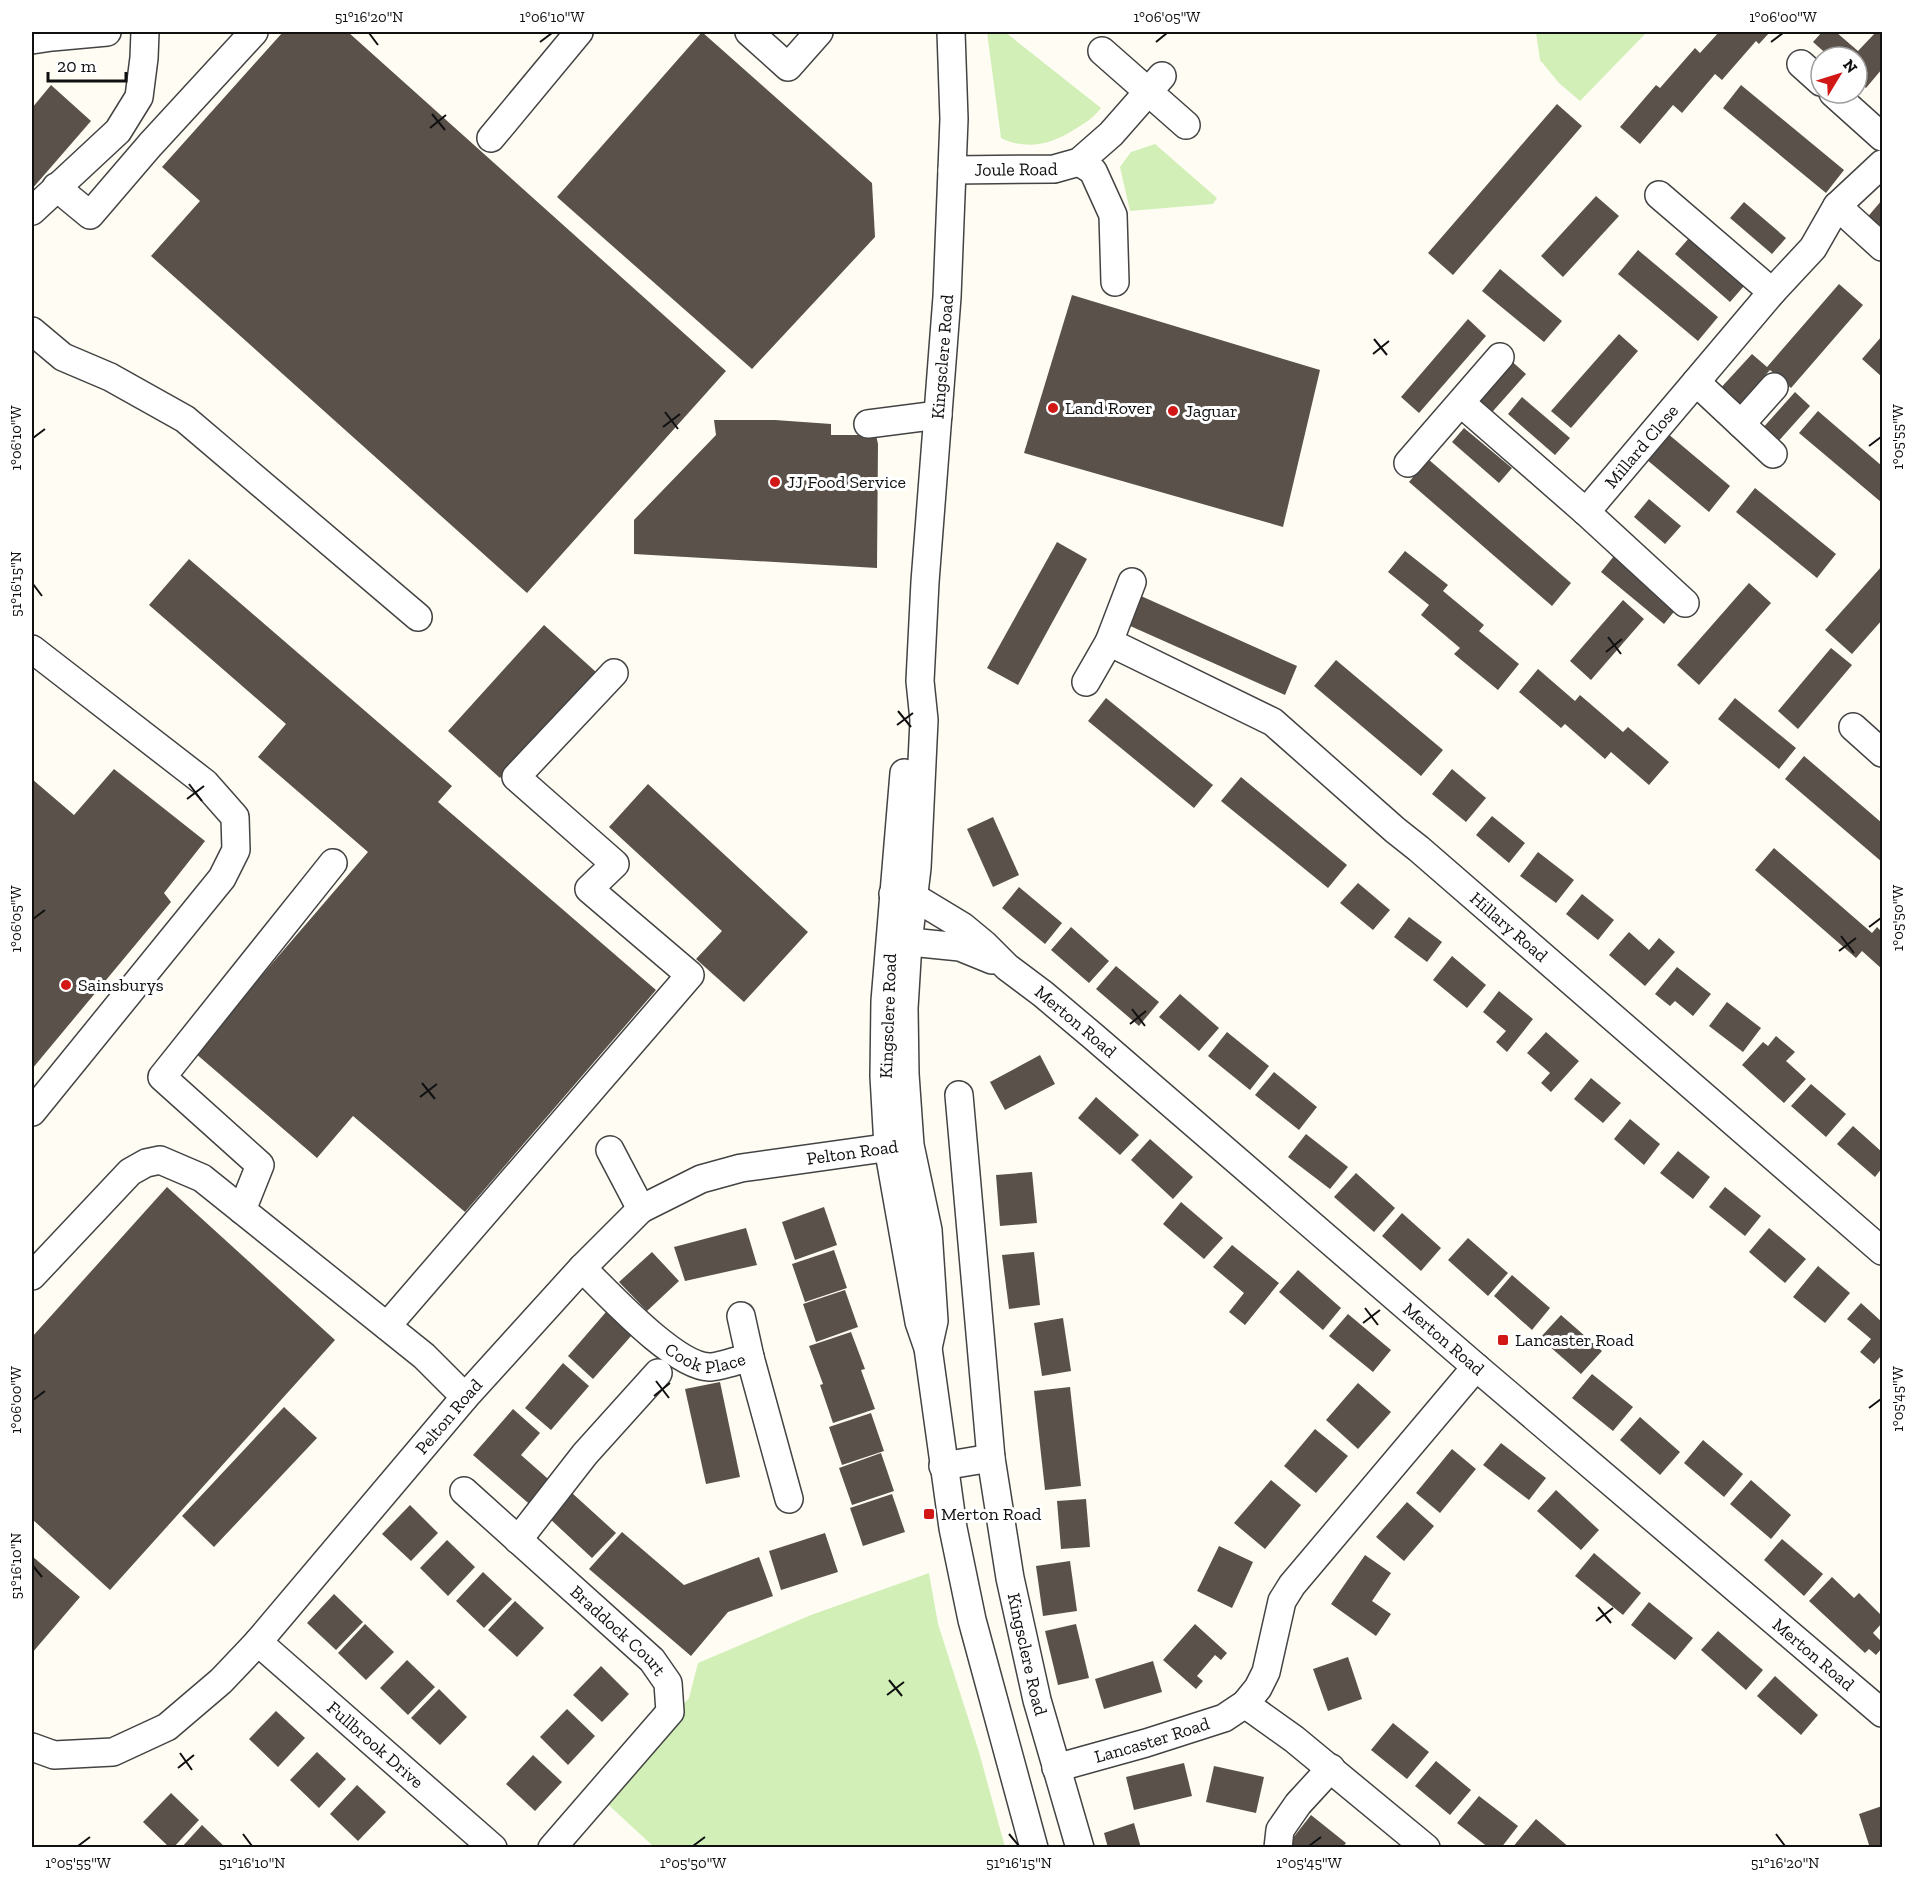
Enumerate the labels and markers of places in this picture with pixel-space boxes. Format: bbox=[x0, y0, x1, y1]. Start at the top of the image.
place label: Land Rover bbox=[1065, 397, 1153, 419]
place label: Jaguar bbox=[1185, 400, 1238, 422]
marker: Land Rover bbox=[1046, 401, 1060, 415]
marker: Jaguar bbox=[1166, 404, 1180, 418]
place label: JJ Food Service bbox=[787, 471, 906, 493]
marker: JJ Food Service bbox=[768, 475, 782, 489]
place label: Sainsburys bbox=[78, 974, 164, 996]
marker: Sainsburys bbox=[59, 978, 73, 992]
place label: Lancaster Road bbox=[1515, 1329, 1634, 1351]
marker: Lancaster Road bbox=[1496, 1333, 1510, 1347]
place label: Merton Road bbox=[941, 1503, 1042, 1525]
marker: Merton Road bbox=[922, 1507, 936, 1521]

